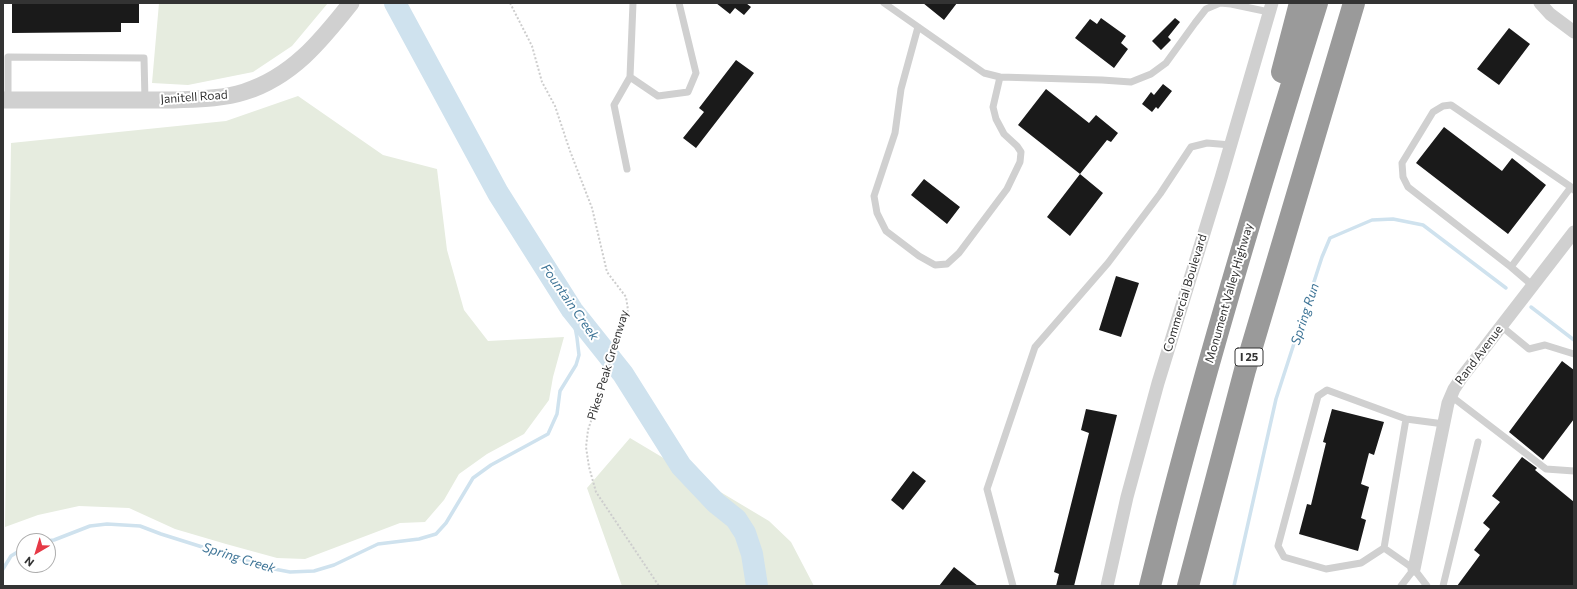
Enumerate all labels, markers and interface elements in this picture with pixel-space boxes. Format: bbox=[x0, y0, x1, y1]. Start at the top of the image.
street label: Janitell Road bbox=[160, 87, 228, 107]
street label: Monument Valley Highway bbox=[1202, 221, 1256, 365]
street label: Commercial Boulevard bbox=[1160, 232, 1210, 354]
water label: Fountain Creek bbox=[538, 261, 602, 343]
water label: Spring Run bbox=[1288, 281, 1322, 347]
street label: Pikes Peak Greenway bbox=[584, 308, 632, 422]
street label: Rand Avenue bbox=[1452, 323, 1506, 387]
road number: I 25 bbox=[1235, 348, 1263, 366]
north arrow bbox=[16, 533, 56, 573]
water label: Spring Creek bbox=[201, 540, 277, 576]
text: N bbox=[22, 554, 36, 570]

